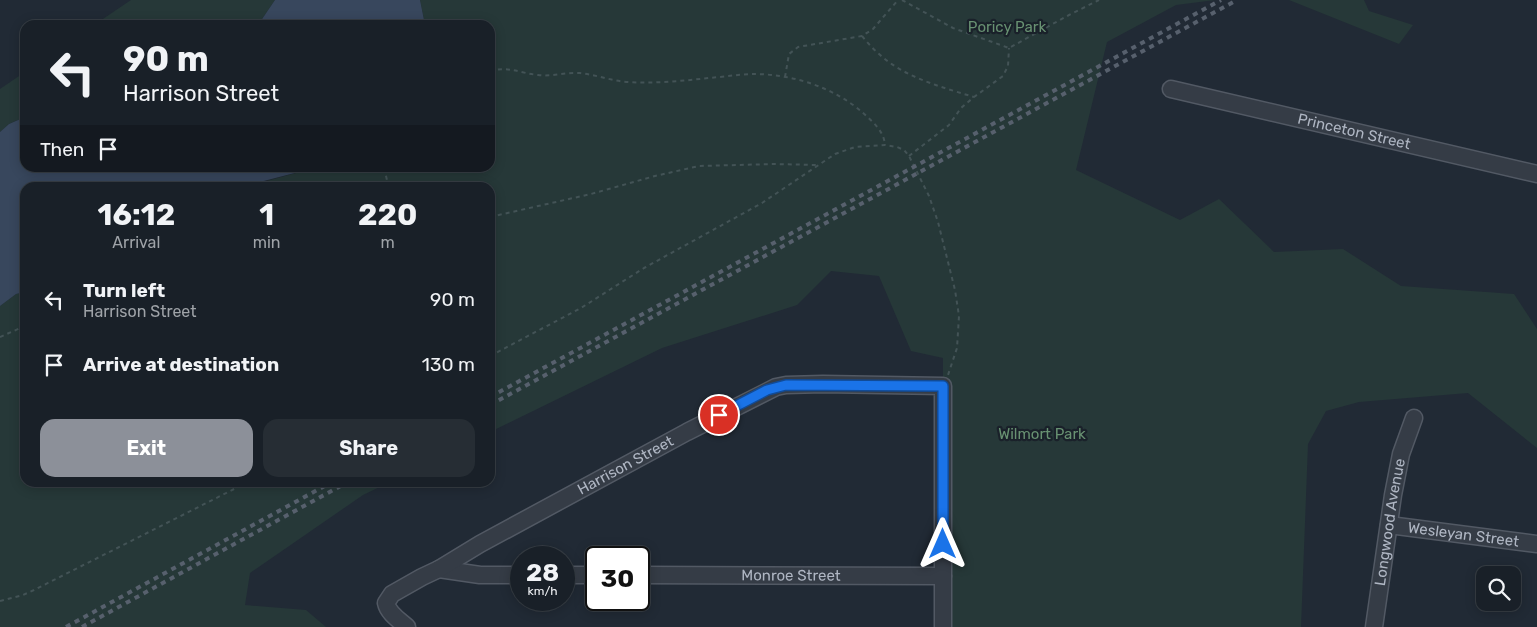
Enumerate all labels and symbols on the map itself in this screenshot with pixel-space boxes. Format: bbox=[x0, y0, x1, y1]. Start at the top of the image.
park label: Poricy Park bbox=[968, 18, 1046, 36]
street label: Princeton Street bbox=[1296, 110, 1412, 153]
pin bbox=[698, 394, 740, 436]
park label: Wilmort Park bbox=[998, 425, 1086, 443]
street label: Harrison Street bbox=[574, 432, 677, 499]
street label: Longwood Avenue bbox=[1371, 457, 1409, 587]
position arrow bbox=[916, 517, 968, 569]
street label: Wesleyan Street bbox=[1407, 518, 1520, 551]
speed limit sign: 30 bbox=[585, 546, 650, 611]
street label: Monroe Street bbox=[741, 566, 841, 585]

